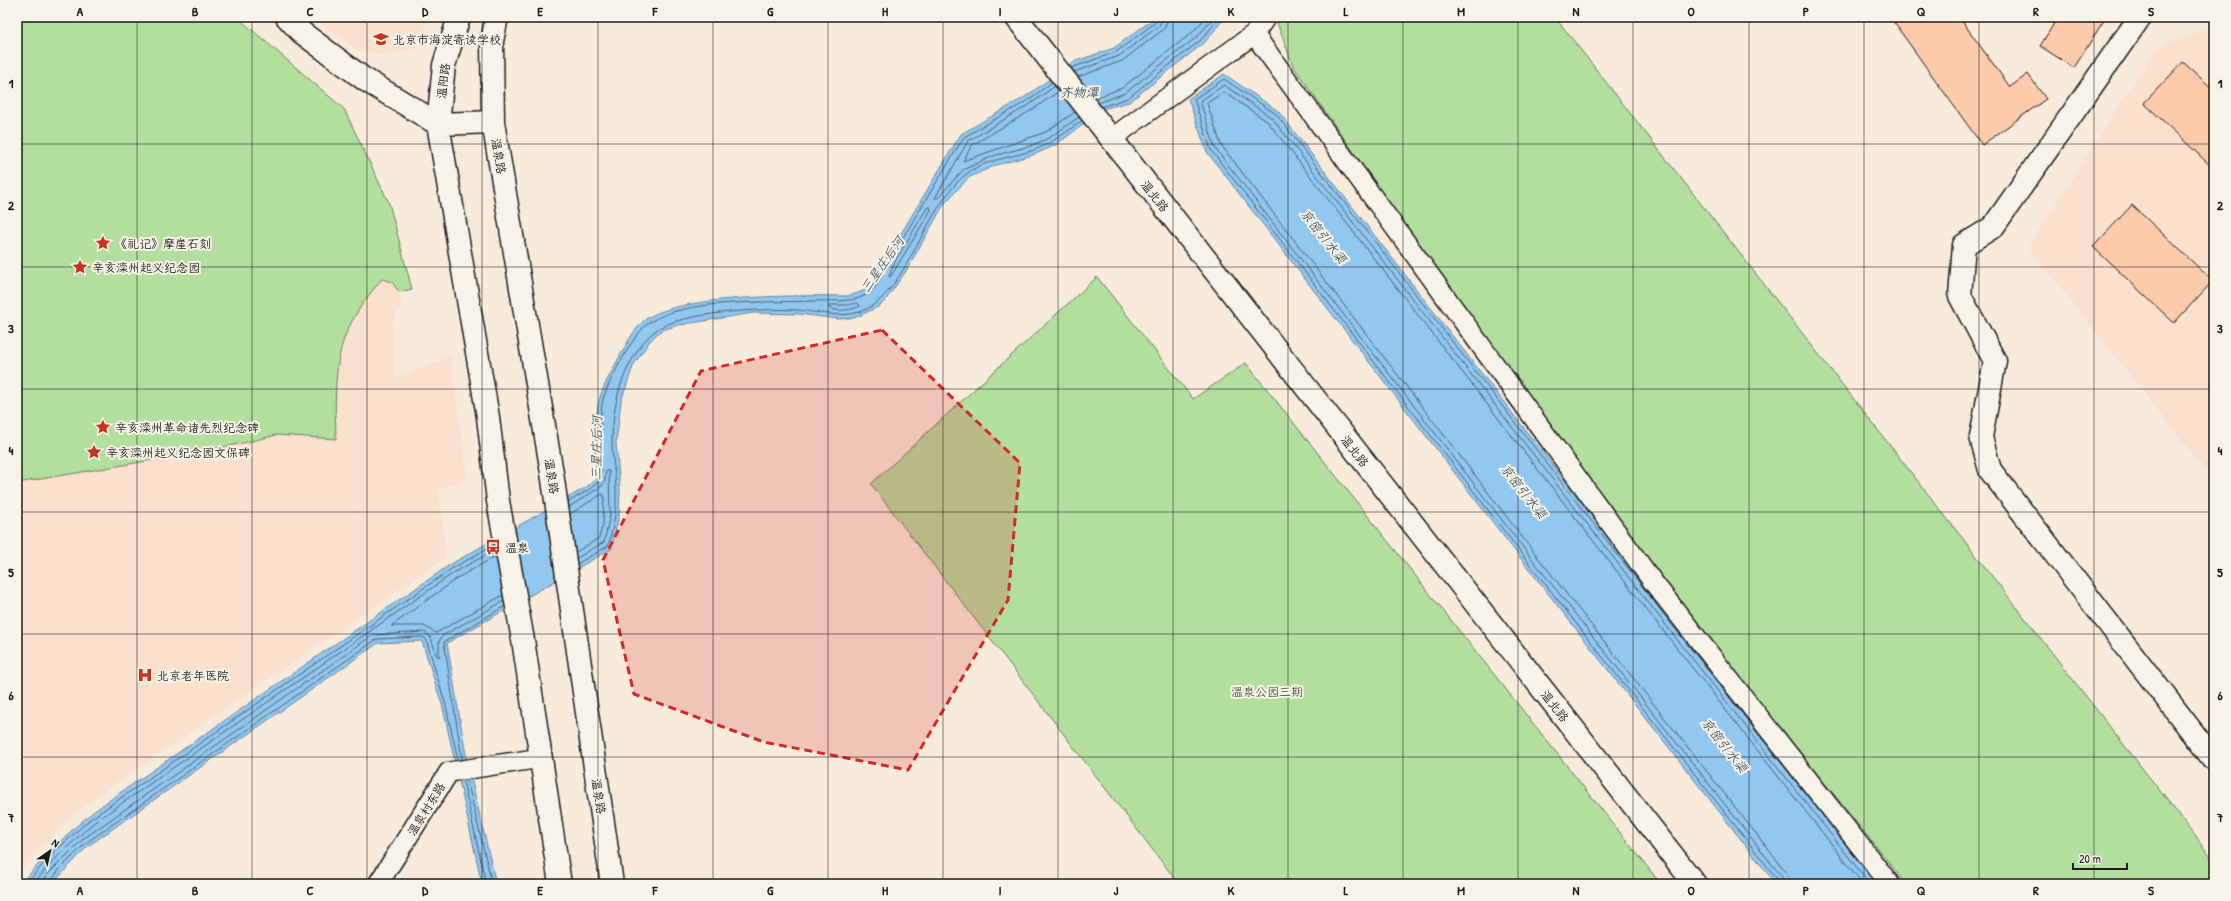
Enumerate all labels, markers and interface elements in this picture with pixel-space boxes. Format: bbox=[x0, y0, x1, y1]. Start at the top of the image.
text: A bbox=[77, 2, 84, 20]
text: B bbox=[192, 2, 199, 20]
text: C bbox=[306, 2, 314, 20]
text: D bbox=[422, 2, 429, 20]
text: E bbox=[537, 2, 543, 20]
text: F bbox=[652, 2, 659, 20]
text: G bbox=[767, 2, 774, 20]
text: H bbox=[882, 2, 888, 20]
text: I bbox=[998, 2, 1002, 20]
text: J bbox=[1114, 2, 1119, 20]
text: K bbox=[1228, 2, 1235, 20]
text: L bbox=[1344, 2, 1349, 20]
text: M bbox=[1457, 2, 1465, 20]
text: N bbox=[1573, 2, 1580, 20]
text: O bbox=[1687, 2, 1695, 20]
text: P bbox=[1803, 2, 1809, 20]
text: Q bbox=[1917, 2, 1926, 20]
text: R bbox=[2033, 2, 2039, 20]
text: S bbox=[2148, 2, 2154, 20]
school or university icon: 北京市海淀寄读学校 bbox=[372, 30, 390, 48]
place label: 北京市海淀寄读学校 bbox=[393, 31, 501, 48]
street label: 温阳路 bbox=[432, 62, 454, 100]
text: 1 bbox=[9, 74, 14, 92]
text: 1 bbox=[2218, 74, 2223, 92]
water label: 齐物潭 bbox=[1059, 83, 1099, 101]
street label: 温泉路 bbox=[488, 137, 510, 175]
street label: 温北路 bbox=[1137, 177, 1173, 215]
text: 2 bbox=[8, 196, 15, 214]
text: 2 bbox=[2217, 196, 2224, 214]
water label: 京密引水渠 bbox=[1297, 205, 1352, 268]
water label: 三星庄后河 bbox=[856, 231, 909, 296]
place icon: 《礼记》摩崖石刻 bbox=[94, 234, 112, 252]
place label: 《礼记》摩崖石刻 bbox=[115, 235, 211, 252]
place icon: 辛亥滦州起义纪念园 bbox=[71, 258, 89, 276]
place label: 辛亥滦州起义纪念园 bbox=[92, 259, 200, 276]
text: 3 bbox=[8, 319, 14, 337]
text: 3 bbox=[2217, 319, 2223, 337]
water label: 三星庄后河 bbox=[586, 413, 606, 481]
place icon: 辛亥滦州革命诸先烈纪念碑 bbox=[94, 418, 112, 436]
place label: 辛亥滦州革命诸先烈纪念碑 bbox=[115, 419, 259, 436]
street label: 温北路 bbox=[1337, 432, 1373, 470]
text: 4 bbox=[9, 441, 14, 459]
text: 4 bbox=[2218, 441, 2223, 459]
place icon: 辛亥滦州起义纪念园文保碑 bbox=[85, 443, 103, 461]
place label: 辛亥滦州起义纪念园文保碑 bbox=[106, 444, 250, 461]
street label: 温泉路 bbox=[541, 457, 563, 495]
water label: 京密引水渠 bbox=[1497, 460, 1552, 523]
bus stop icon: 温泉 bbox=[484, 538, 502, 556]
place label: 温泉 bbox=[505, 539, 529, 556]
text: 5 bbox=[8, 563, 14, 581]
text: 5 bbox=[2217, 563, 2223, 581]
hospital icon: 北京老年医院 bbox=[136, 666, 154, 684]
place label: 北京老年医院 bbox=[157, 667, 229, 684]
park label: 温泉公园三期 bbox=[1231, 683, 1303, 700]
text: 6 bbox=[8, 686, 14, 704]
text: 6 bbox=[2217, 686, 2223, 704]
street label: 温北路 bbox=[1537, 687, 1573, 725]
water label: 京密引水渠 bbox=[1698, 714, 1753, 777]
street label: 温泉路 bbox=[588, 777, 610, 815]
street label: 温泉村东路 bbox=[403, 779, 449, 839]
text: 7 bbox=[7, 808, 15, 826]
text: 7 bbox=[2216, 808, 2224, 826]
north arrow bbox=[30, 831, 70, 871]
text: N bbox=[49, 835, 62, 850]
scale bar bbox=[2073, 845, 2127, 871]
text: 20 m bbox=[2079, 850, 2101, 867]
text: A bbox=[77, 881, 84, 899]
text: B bbox=[192, 881, 199, 899]
text: C bbox=[306, 881, 314, 899]
text: D bbox=[422, 881, 429, 899]
text: E bbox=[537, 881, 543, 899]
text: F bbox=[652, 881, 659, 899]
text: G bbox=[767, 881, 774, 899]
text: H bbox=[882, 881, 888, 899]
text: I bbox=[998, 881, 1002, 899]
text: J bbox=[1114, 881, 1119, 899]
text: K bbox=[1228, 881, 1235, 899]
text: L bbox=[1344, 881, 1349, 899]
text: M bbox=[1457, 881, 1465, 899]
text: N bbox=[1573, 881, 1580, 899]
text: O bbox=[1687, 881, 1695, 899]
text: P bbox=[1803, 881, 1809, 899]
text: Q bbox=[1917, 881, 1926, 899]
text: R bbox=[2033, 881, 2039, 899]
text: S bbox=[2148, 881, 2154, 899]

